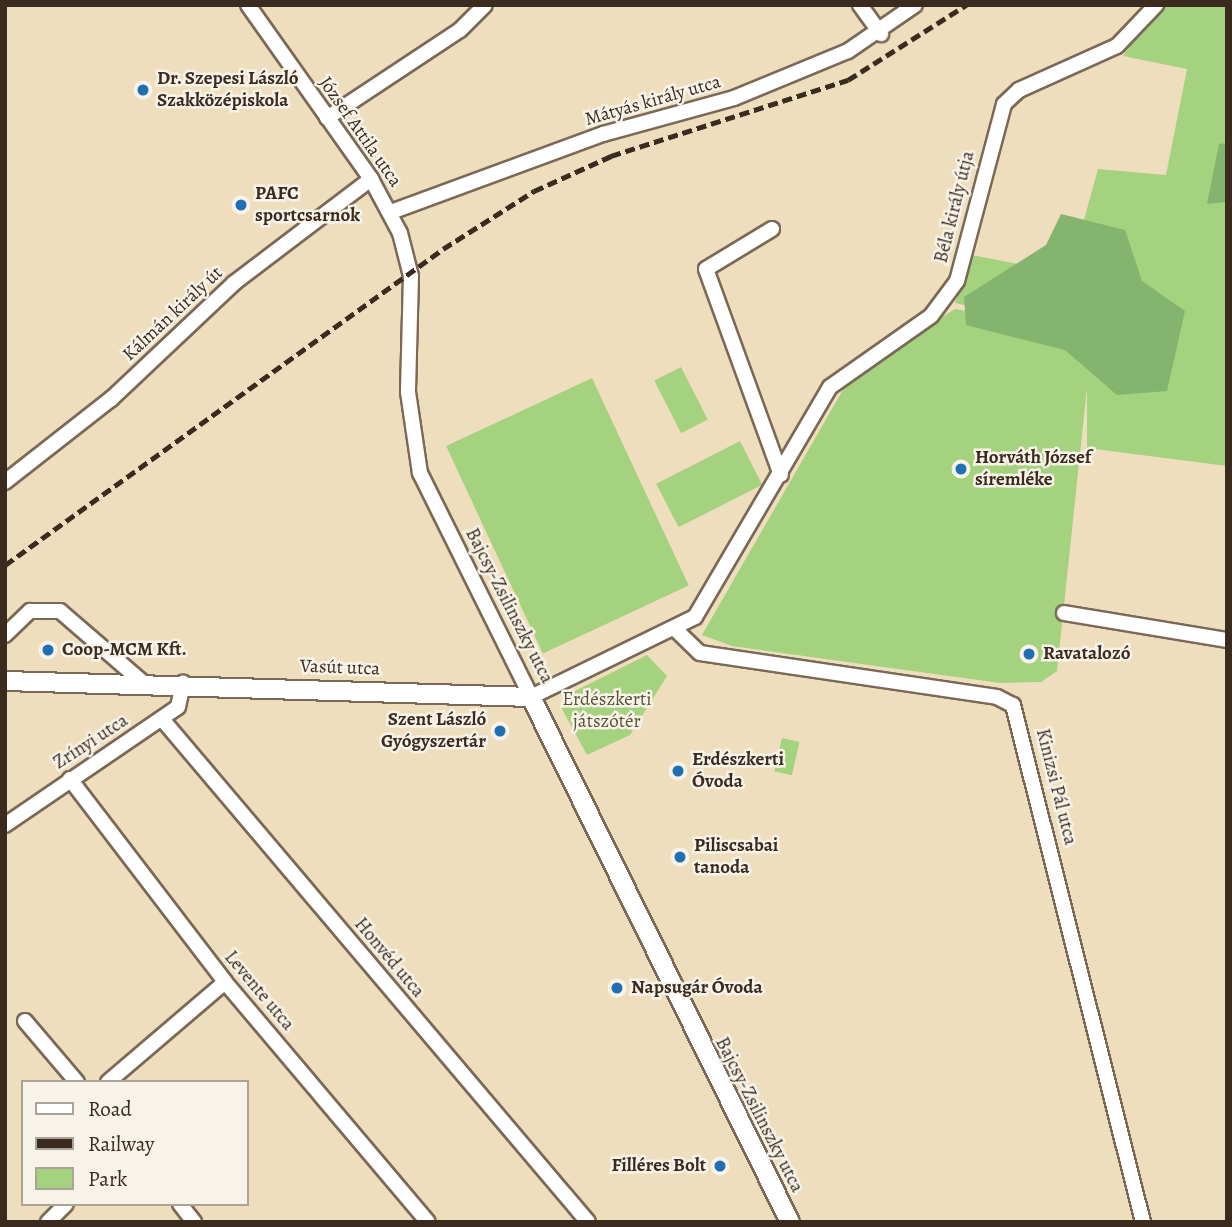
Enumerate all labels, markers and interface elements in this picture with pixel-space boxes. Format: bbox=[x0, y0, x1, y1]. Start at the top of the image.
place label: Dr. Szepesi László Szakközépiskola bbox=[157, 68, 299, 112]
street label: Mátyás király utca bbox=[582, 71, 724, 131]
street label: József Attila utca bbox=[314, 72, 406, 192]
marker: Dr. Szepesi László Szakközépiskola bbox=[135, 82, 151, 98]
street label: Béla király útja bbox=[930, 149, 980, 265]
place label: PAFC sportcsarnok bbox=[255, 183, 360, 227]
marker: PAFC sportcsarnok bbox=[233, 197, 249, 213]
street label: Kálmán király út bbox=[118, 262, 228, 366]
place label: Horváth József síremléke bbox=[975, 447, 1091, 491]
marker: Horváth József síremléke bbox=[953, 461, 969, 477]
street label: Bajcsy-Zsilinszky utca bbox=[460, 525, 558, 687]
place label: Coop-MCM Kft. bbox=[62, 639, 187, 661]
marker: Coop-MCM Kft. bbox=[40, 642, 56, 658]
place label: Ravatalozó bbox=[1043, 643, 1130, 665]
marker: Ravatalozó bbox=[1021, 646, 1037, 662]
street label: Vasút utca bbox=[300, 655, 380, 681]
park label: Erdészkerti játszótér bbox=[562, 689, 652, 733]
street label: Zrínyi utca bbox=[49, 709, 133, 775]
place label: Szent László Gyógyszertár bbox=[381, 709, 486, 753]
marker: Szent László Gyógyszertár bbox=[492, 723, 508, 739]
street label: Kinizsi Pál utca bbox=[1031, 726, 1081, 848]
place label: Erdészkerti Óvoda bbox=[692, 749, 784, 793]
marker: Erdészkerti Óvoda bbox=[670, 763, 686, 779]
place label: Piliscsabai tanoda bbox=[694, 835, 778, 879]
marker: Piliscsabai tanoda bbox=[672, 849, 688, 865]
street label: Honvéd utca bbox=[349, 913, 429, 1003]
street label: Levente utca bbox=[219, 947, 299, 1035]
place label: Napsugár Óvoda bbox=[631, 977, 763, 999]
marker: Napsugár Óvoda bbox=[609, 980, 625, 996]
street label: Bajcsy-Zsilinszky utca bbox=[710, 1034, 808, 1196]
legend bbox=[21, 1080, 248, 1206]
text: Road bbox=[88, 1095, 132, 1123]
text: Railway bbox=[88, 1130, 154, 1158]
place label: Filléres Bolt bbox=[612, 1155, 706, 1177]
marker: Filléres Bolt bbox=[712, 1158, 728, 1174]
text: Park bbox=[88, 1165, 127, 1193]

